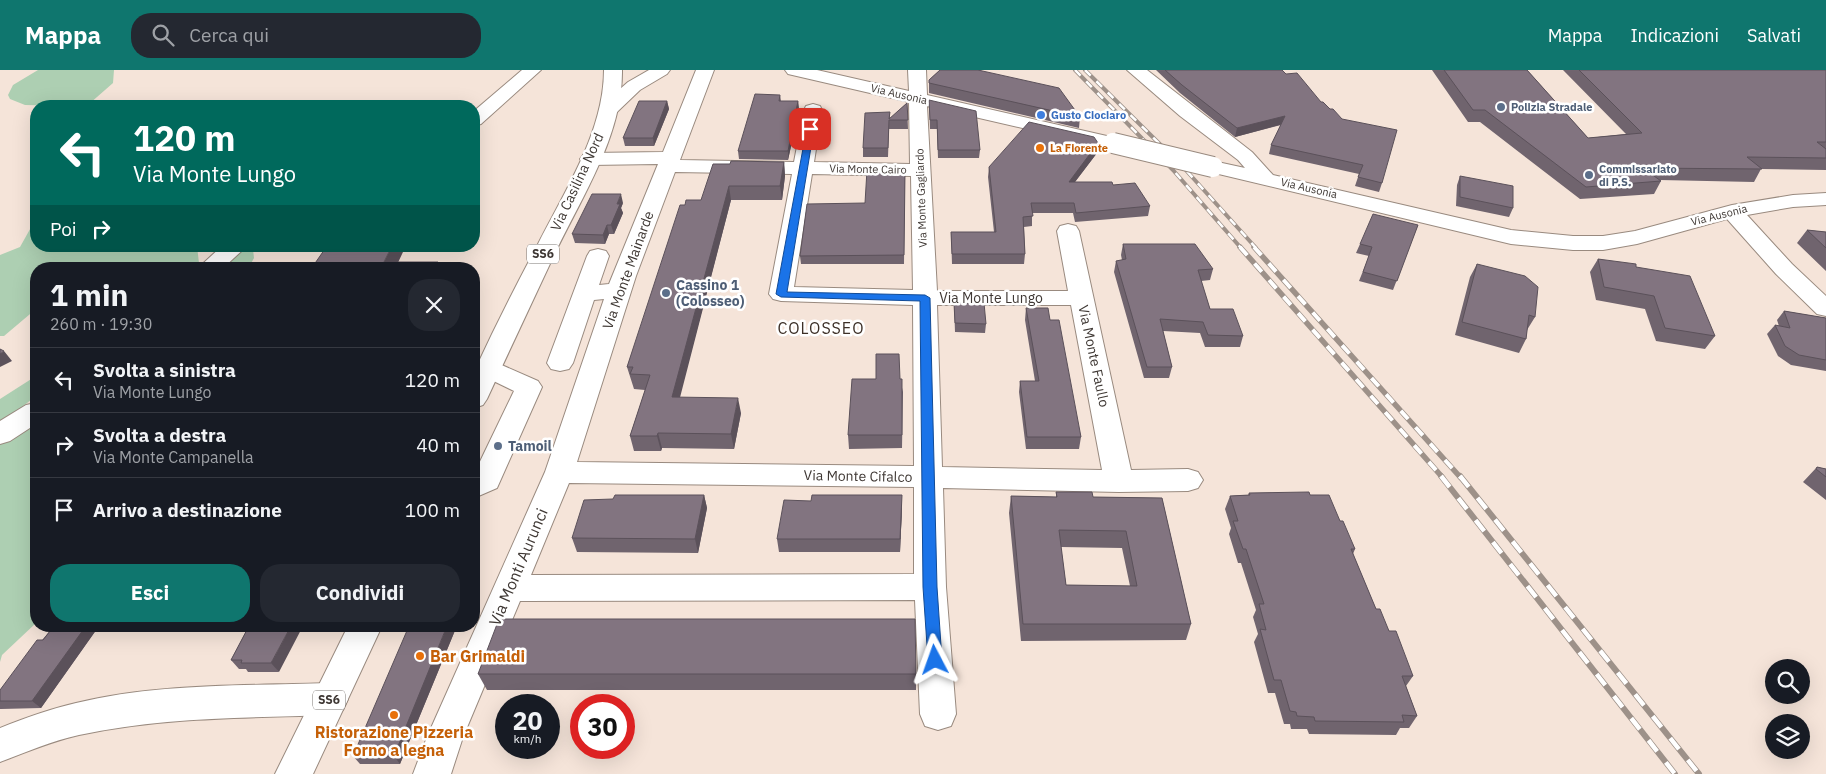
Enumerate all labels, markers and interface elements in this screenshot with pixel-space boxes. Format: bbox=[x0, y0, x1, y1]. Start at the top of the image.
search box bbox=[131, 13, 481, 58]
text: Mappa bbox=[25, 19, 101, 51]
icon: search bbox=[149, 21, 177, 49]
text: Cerca qui bbox=[189, 23, 269, 47]
text: Mappa bbox=[1548, 24, 1602, 47]
text: Indicazioni bbox=[1630, 24, 1719, 47]
text: Salvati bbox=[1747, 24, 1801, 47]
street label: Via Ausonia bbox=[869, 81, 929, 107]
place label: Polizia Stradale bbox=[1511, 100, 1592, 114]
marker: Polizia Stradale bbox=[1495, 101, 1507, 113]
pin bbox=[789, 108, 831, 150]
place label: Gusto Ciociaro bbox=[1051, 108, 1126, 122]
marker: Gusto Ciociaro bbox=[1035, 109, 1047, 121]
text: 120 m bbox=[133, 115, 236, 161]
icon: arrive bbox=[796, 115, 824, 143]
icon: left bbox=[50, 120, 115, 185]
street label: Via Casilina Nord bbox=[546, 130, 608, 234]
place label: La Fiorente bbox=[1050, 141, 1108, 155]
marker: La Fiorente bbox=[1034, 142, 1046, 154]
street label: Via Monte Gagliardo bbox=[912, 148, 930, 248]
text: Via Monte Lungo bbox=[133, 159, 296, 188]
street label: Via Monte Cairo bbox=[829, 161, 907, 177]
place label: Commissariato di P.S. bbox=[1599, 162, 1677, 189]
marker: Commissariato di P.S. bbox=[1583, 169, 1595, 181]
street label: Via Ausonia bbox=[1279, 175, 1339, 201]
street label: Via Ausonia bbox=[1689, 201, 1749, 229]
street label: Via Monte Mainarde bbox=[598, 208, 658, 332]
icon: right bbox=[87, 215, 115, 243]
text: Poi bbox=[50, 217, 77, 241]
road number: SS6 bbox=[527, 244, 559, 263]
text: 1 min bbox=[50, 275, 128, 314]
place label: Cassino 1 (Colosseo) bbox=[676, 276, 745, 310]
button: close bbox=[408, 279, 460, 331]
marker: Cassino 1 (Colosseo) bbox=[660, 287, 672, 299]
street label: Via Monte Lungo bbox=[939, 289, 1043, 307]
street label: Via Monte Faullo bbox=[1074, 303, 1114, 409]
text: 260 m · 19:30 bbox=[50, 314, 152, 334]
district label: COLOSSEO bbox=[777, 318, 865, 338]
text: Svolta a sinistra bbox=[93, 358, 236, 382]
icon: left bbox=[50, 366, 78, 394]
text: 120 m bbox=[405, 368, 460, 392]
text: Via Monte Lungo bbox=[93, 382, 212, 402]
text: Svolta a destra bbox=[93, 423, 226, 447]
icon: right bbox=[50, 431, 78, 459]
text: 40 m bbox=[416, 433, 460, 457]
place label: Tamoil bbox=[508, 437, 552, 455]
marker: Tamoil bbox=[492, 440, 504, 452]
text: Via Monte Campanella bbox=[93, 447, 254, 467]
street label: Via Monte Cifalco bbox=[804, 466, 913, 486]
icon: arrive bbox=[50, 496, 78, 524]
text: Arrivo a destinazione bbox=[93, 498, 282, 522]
text: 100 m bbox=[405, 498, 460, 522]
street label: Via Monti Aurunci bbox=[484, 505, 552, 629]
button: Esci bbox=[50, 564, 250, 622]
button: Condividi bbox=[260, 564, 460, 622]
position arrow bbox=[908, 633, 960, 685]
place label: Bar Grimaldi bbox=[430, 646, 525, 666]
marker: Bar Grimaldi bbox=[414, 650, 426, 662]
map controls bbox=[1765, 659, 1810, 759]
button: search bbox=[1765, 659, 1810, 704]
road number: SS6 bbox=[313, 690, 345, 710]
speed limit sign: 30 bbox=[570, 694, 635, 759]
text: 20 bbox=[512, 704, 543, 737]
marker: Ristorazione Pizzeria Forno a legna bbox=[388, 709, 400, 721]
button: layers bbox=[1765, 714, 1810, 759]
place label: Ristorazione Pizzeria Forno a legna bbox=[315, 722, 473, 760]
text: km/h bbox=[513, 731, 542, 746]

